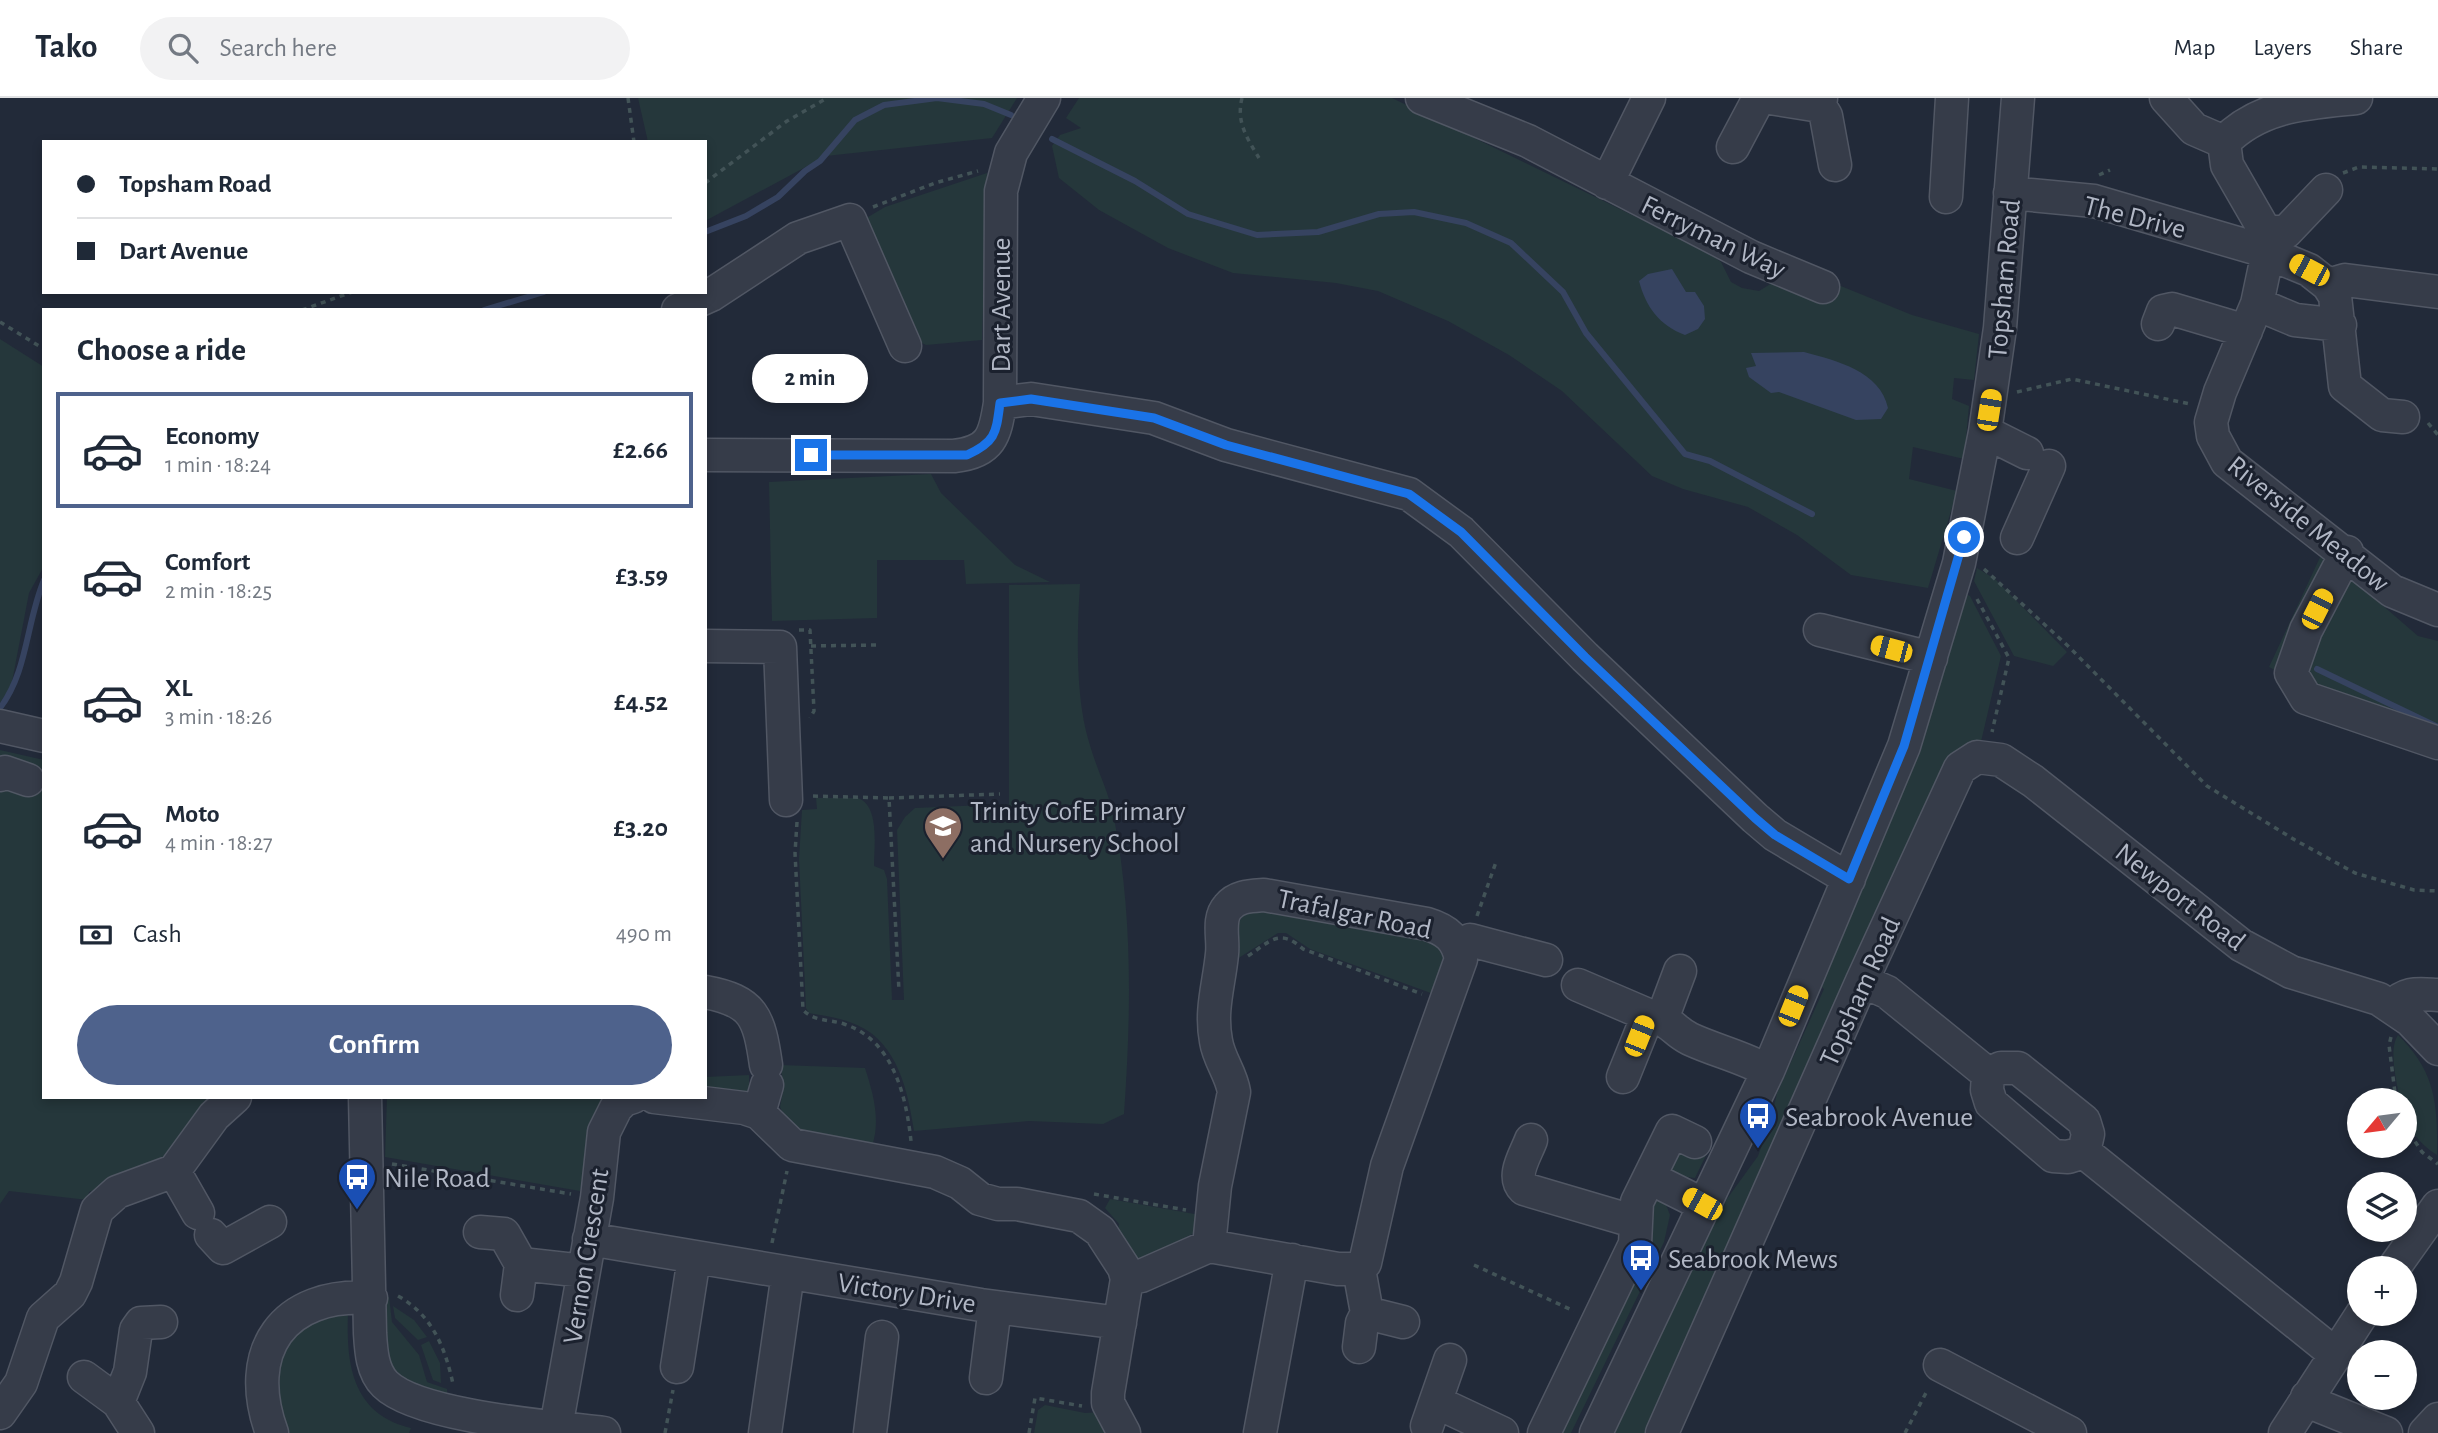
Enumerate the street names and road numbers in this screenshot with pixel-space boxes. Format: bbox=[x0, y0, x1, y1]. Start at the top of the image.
street label: Ferryman Way bbox=[1637, 191, 1790, 285]
street label: The Drive bbox=[2081, 192, 2188, 244]
street label: Topsham Road bbox=[1984, 198, 2026, 360]
street label: Dart Avenue bbox=[988, 238, 1016, 372]
street label: Riverside Meadow bbox=[2222, 451, 2394, 598]
street label: Newport Road bbox=[2110, 838, 2250, 957]
street label: Trafalgar Road bbox=[1275, 885, 1434, 945]
street label: Topsham Road bbox=[1815, 913, 1906, 1071]
street label: Vernon Crescent bbox=[559, 1167, 615, 1346]
street label: Victory Drive bbox=[836, 1269, 978, 1319]

